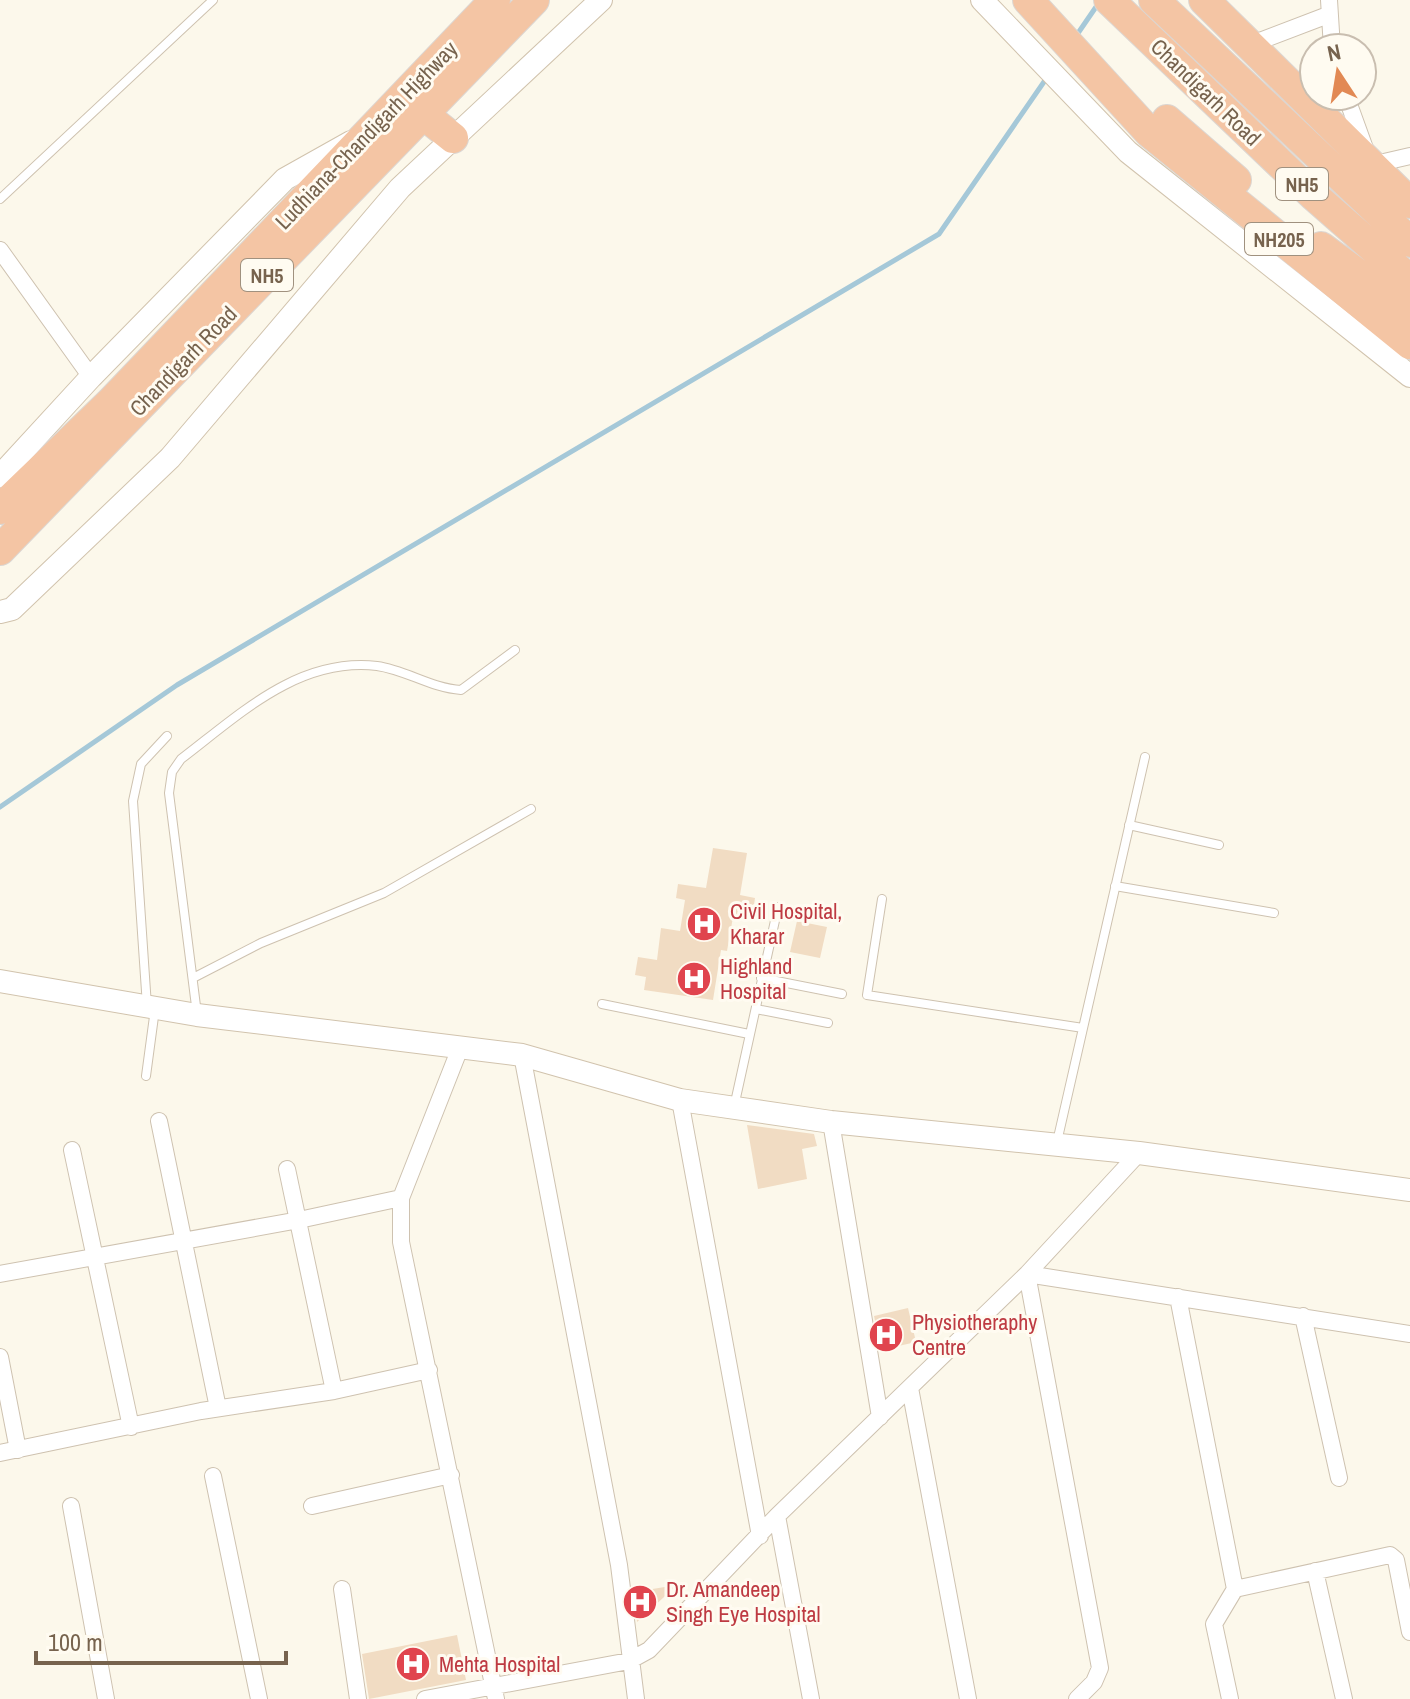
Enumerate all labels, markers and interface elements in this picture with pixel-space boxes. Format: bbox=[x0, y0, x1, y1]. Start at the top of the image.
street label: Chandigarh Road bbox=[1144, 32, 1268, 152]
north arrow bbox=[1298, 32, 1378, 112]
street label: Ludhiana-Chandigarh Highway bbox=[268, 34, 464, 236]
text: N bbox=[1324, 36, 1343, 68]
road number: NH5 bbox=[1276, 168, 1328, 200]
road number: NH205 bbox=[1245, 223, 1313, 255]
road number: NH5 bbox=[241, 259, 293, 291]
street label: Chandigarh Road bbox=[123, 299, 243, 423]
place label: Civil Hospital, Kharar bbox=[730, 896, 842, 951]
hospital icon: Civil Hospital, Kharar bbox=[685, 905, 723, 943]
place label: Highland Hospital bbox=[720, 951, 792, 1006]
hospital icon: Highland Hospital bbox=[675, 960, 713, 998]
place label: Physiotheraphy Centre bbox=[912, 1307, 1037, 1362]
hospital icon: Physiotheraphy Centre bbox=[867, 1316, 905, 1354]
place label: Dr. Amandeep Singh Eye Hospital bbox=[666, 1574, 820, 1629]
hospital icon: Dr. Amandeep Singh Eye Hospital bbox=[621, 1583, 659, 1621]
scale bar bbox=[36, 1615, 286, 1665]
text: 100 m bbox=[48, 1626, 103, 1658]
hospital icon: Mehta Hospital bbox=[394, 1645, 432, 1683]
place label: Mehta Hospital bbox=[439, 1649, 560, 1679]

